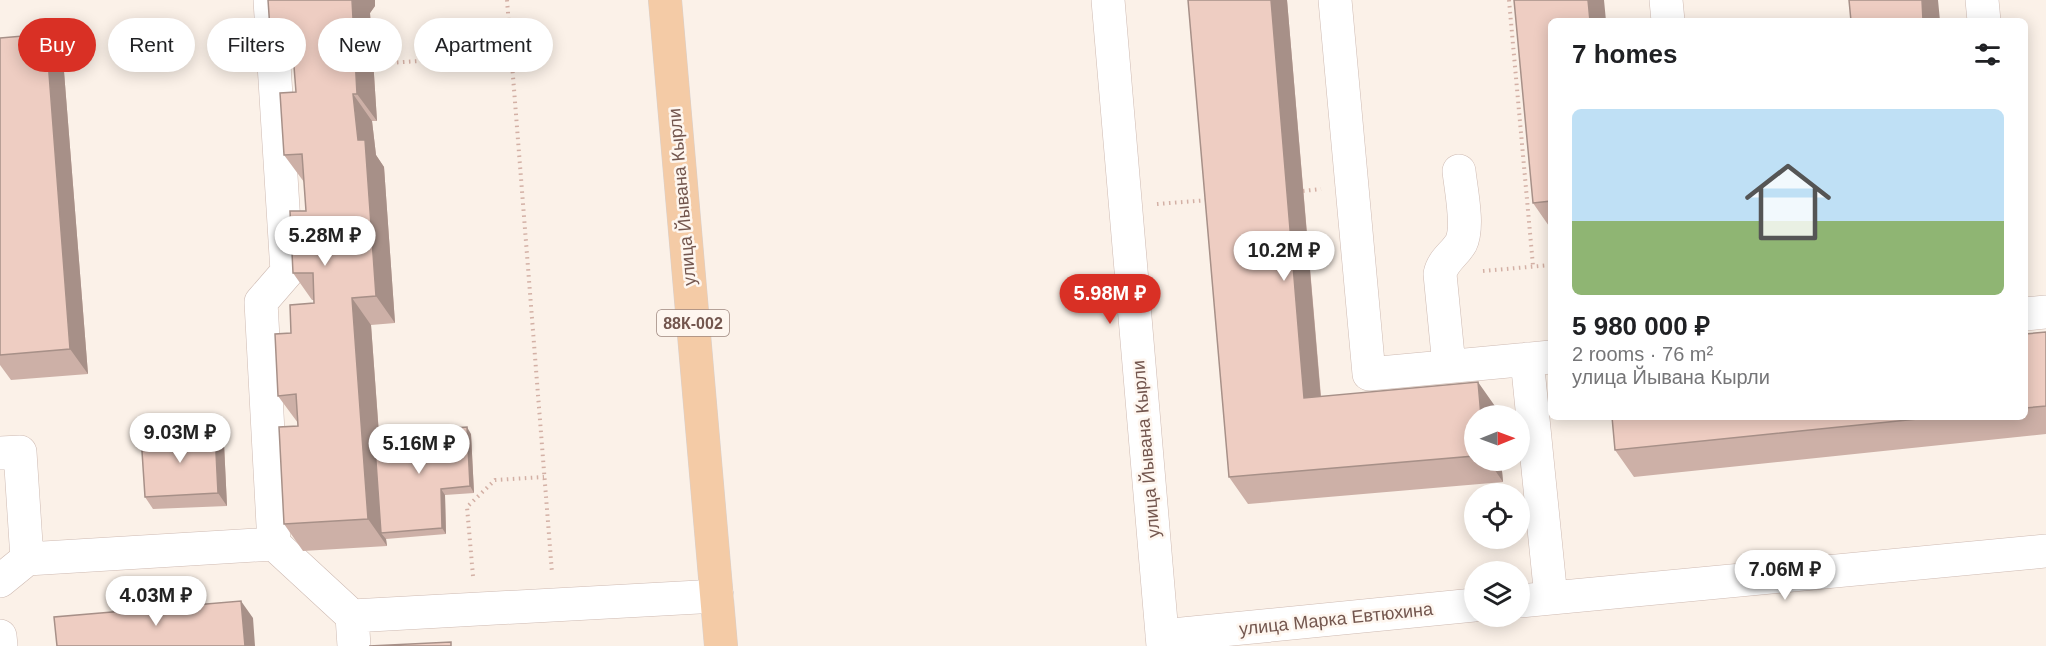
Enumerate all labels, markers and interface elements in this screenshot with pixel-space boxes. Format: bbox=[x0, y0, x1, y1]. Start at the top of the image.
chip: Buy bbox=[18, 18, 96, 72]
chip: Rent bbox=[108, 18, 195, 72]
chip: Filters bbox=[207, 18, 306, 72]
chip: New bbox=[318, 18, 402, 72]
chip: Apartment bbox=[414, 18, 553, 72]
icon: filters bbox=[1971, 38, 2004, 71]
text: 7 homes bbox=[1572, 39, 1678, 69]
street label: улица Йывана Кырли bbox=[663, 107, 700, 287]
icon: home bbox=[1734, 148, 1842, 256]
pin: 5.28M ₽ bbox=[270, 216, 380, 267]
text: 5.28M ₽ bbox=[289, 224, 361, 246]
pin: 10.2M ₽ bbox=[1229, 231, 1339, 282]
text: 10.2M ₽ bbox=[1248, 239, 1320, 261]
pin: 5.98M ₽ bbox=[1055, 274, 1165, 325]
text: 5.98M ₽ bbox=[1074, 282, 1146, 304]
road number: 88К-002 bbox=[657, 310, 729, 336]
text: 5 980 000 ₽ bbox=[1572, 311, 1710, 341]
text: 2 rooms · 76 m² bbox=[1572, 343, 1713, 365]
street label: улица Йывана Кырли bbox=[1127, 359, 1164, 539]
text: улица Йывана Кырли bbox=[1572, 366, 1770, 388]
north arrow bbox=[1464, 405, 1530, 471]
map controls bbox=[1464, 405, 1530, 627]
pin: 9.03M ₽ bbox=[125, 413, 235, 464]
text: 9.03M ₽ bbox=[144, 421, 216, 443]
pin: 5.16M ₽ bbox=[364, 424, 474, 475]
text: 5.16M ₽ bbox=[383, 432, 455, 454]
button: locate bbox=[1464, 483, 1530, 549]
pin: 7.06M ₽ bbox=[1730, 550, 1840, 601]
text: 7.06M ₽ bbox=[1749, 558, 1821, 580]
button: layers bbox=[1464, 561, 1530, 627]
pin: 4.03M ₽ bbox=[101, 576, 211, 627]
text: 4.03M ₽ bbox=[120, 584, 192, 606]
street label: улица Марка Евтюхина bbox=[1238, 599, 1435, 639]

